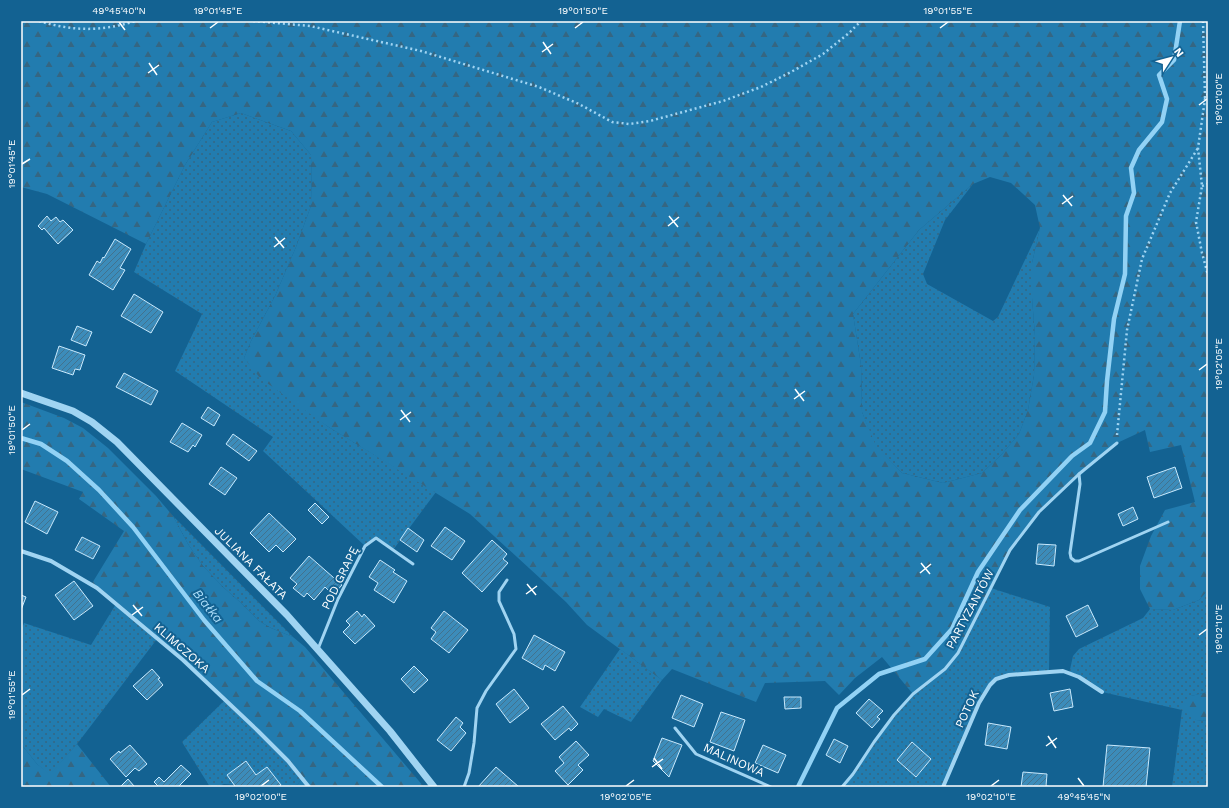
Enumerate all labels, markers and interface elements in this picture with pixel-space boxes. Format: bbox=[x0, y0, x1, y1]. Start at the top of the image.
text: 49°45'40"N bbox=[92, 5, 146, 16]
text: 19°01'45"E bbox=[194, 5, 242, 16]
text: 19°01'50"E bbox=[558, 5, 608, 16]
text: 19°01'55"E bbox=[923, 5, 973, 16]
north arrow bbox=[1151, 38, 1191, 78]
text: N bbox=[1171, 45, 1186, 60]
text: 19°02'00"E bbox=[1213, 73, 1224, 125]
text: 19°01'45"E bbox=[6, 140, 17, 188]
text: 19°02'05"E bbox=[1213, 338, 1224, 390]
text: 19°01'50"E bbox=[6, 405, 17, 455]
street label: JULIANA FAŁATA bbox=[212, 524, 290, 602]
street label: POD GRAPĘ bbox=[319, 544, 361, 612]
street label: PARTYZANTÓW bbox=[943, 566, 997, 651]
water label: Białka bbox=[190, 586, 226, 626]
text: 19°02'10"E bbox=[1213, 604, 1224, 654]
street label: KLIMCZOKA bbox=[151, 620, 213, 676]
text: 19°01'55"E bbox=[6, 670, 17, 720]
street label: POTOK bbox=[952, 688, 982, 730]
street label: MALINOWA bbox=[701, 740, 767, 780]
text: 19°02'00"E bbox=[235, 791, 287, 802]
text: 19°02'05"E bbox=[600, 791, 652, 802]
text: 19°02'10"E bbox=[966, 791, 1016, 802]
text: 49°45'45"N bbox=[1057, 791, 1111, 802]

